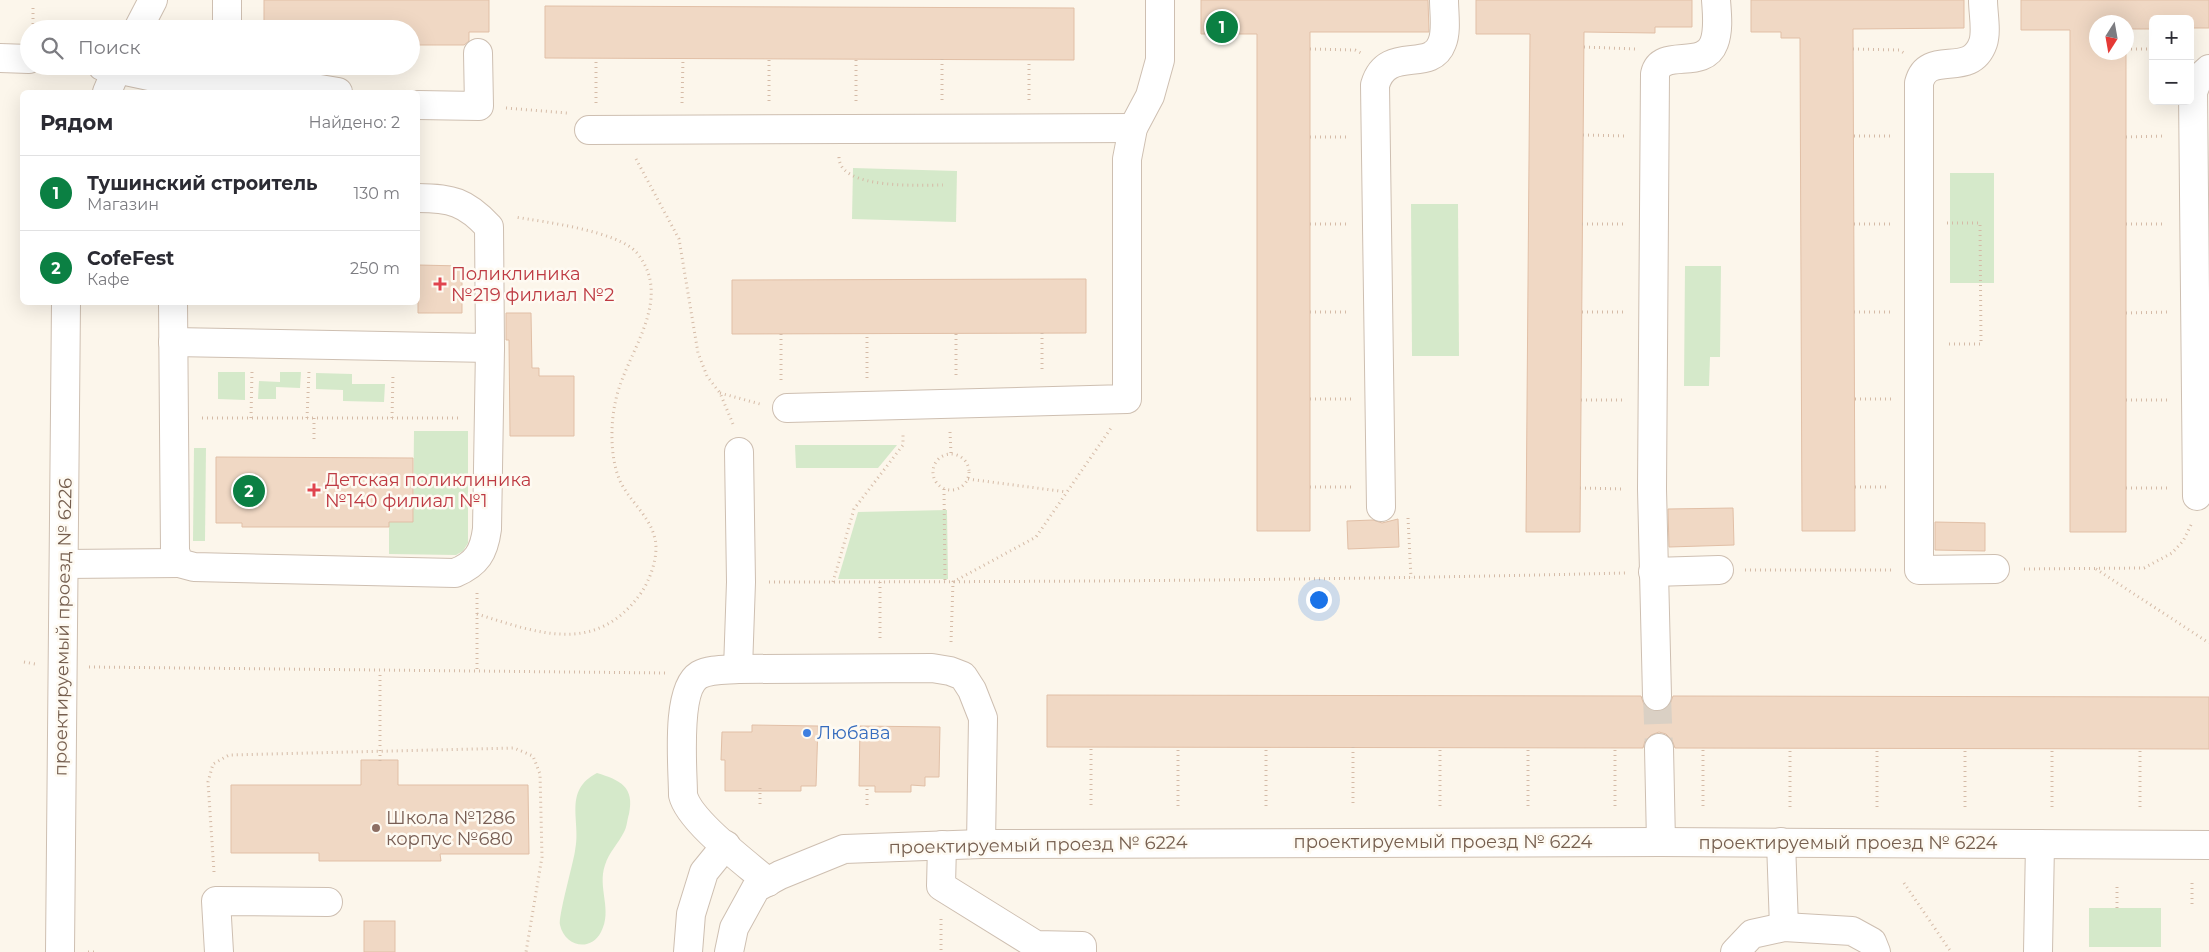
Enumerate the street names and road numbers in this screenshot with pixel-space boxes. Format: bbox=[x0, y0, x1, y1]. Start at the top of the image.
street label: проектируемый проезд № 6226 bbox=[49, 478, 77, 776]
street label: проектируемый проезд № 6224 bbox=[888, 831, 1188, 859]
street label: проектируемый проезд № 6224 bbox=[1294, 831, 1593, 853]
street label: проектируемый проезд № 6224 bbox=[1699, 832, 1998, 854]

